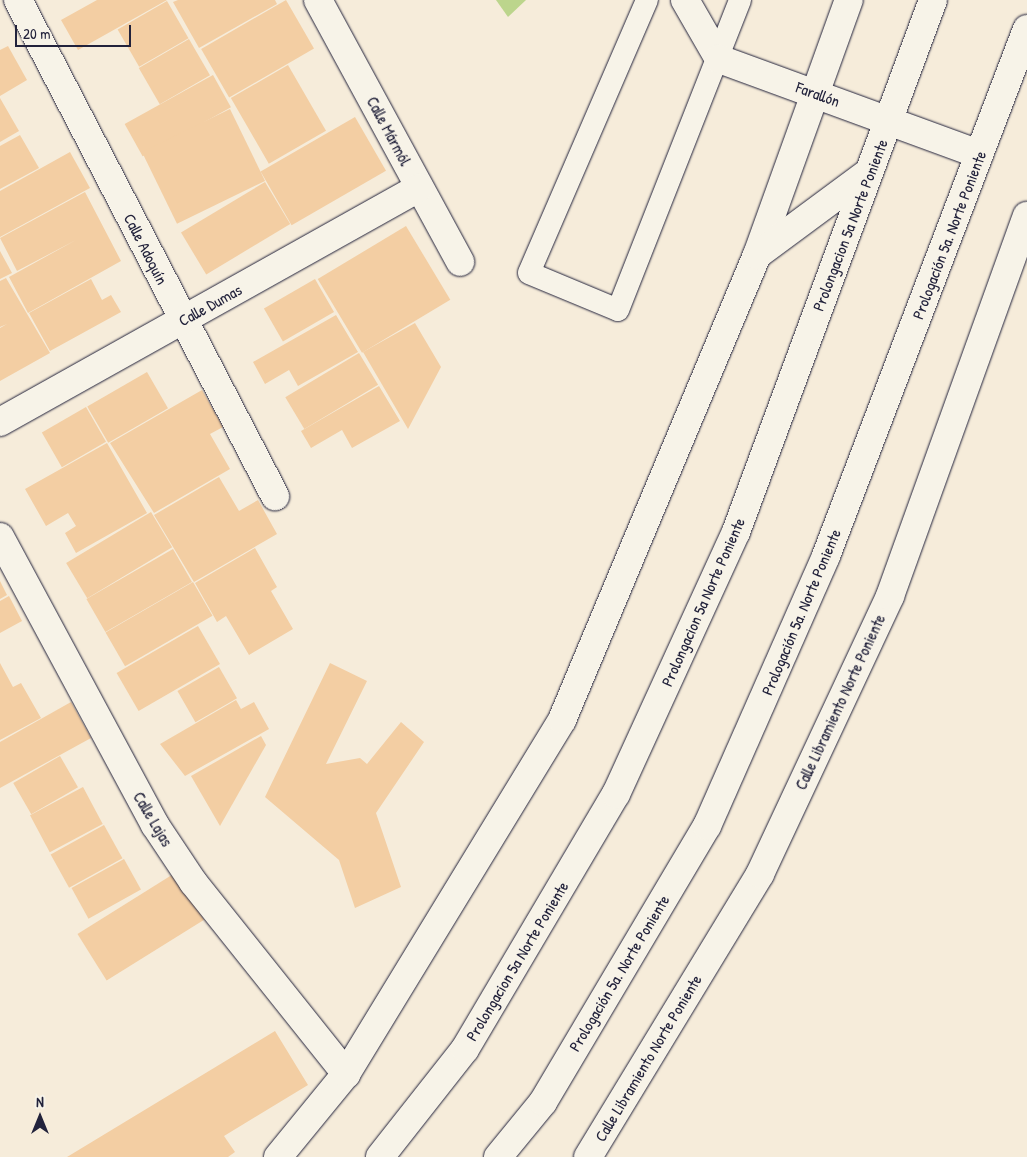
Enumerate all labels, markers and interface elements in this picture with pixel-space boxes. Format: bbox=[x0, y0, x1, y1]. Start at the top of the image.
scale bar bbox=[18, 15, 134, 47]
text: 20 m bbox=[23, 23, 50, 44]
street label: Farallón bbox=[793, 77, 843, 111]
street label: Calle Mármól bbox=[363, 93, 415, 169]
street label: Prolongacion 5a Norte Poniente bbox=[808, 136, 892, 314]
street label: Prologación 5a. Norte Poniente bbox=[908, 148, 990, 322]
street label: Calle Adoquín bbox=[120, 210, 172, 288]
street label: Calle Dumas bbox=[175, 280, 245, 330]
street label: Prolongacion 5a Norte Poniente bbox=[657, 515, 749, 689]
street label: Prologación 5a. Norte Poniente bbox=[757, 526, 845, 698]
street label: Calle Libramiento Norte Poniente bbox=[791, 611, 889, 793]
street label: Calle Lajas bbox=[129, 788, 177, 850]
street label: Prolongacion 5a Norte Poniente bbox=[462, 878, 572, 1044]
street label: Prologación 5a. Norte Poniente bbox=[565, 891, 673, 1055]
street label: Calle Libramiento Norte Poniente bbox=[590, 971, 706, 1145]
north arrow bbox=[15, 1092, 65, 1142]
text: N bbox=[36, 1092, 44, 1111]

